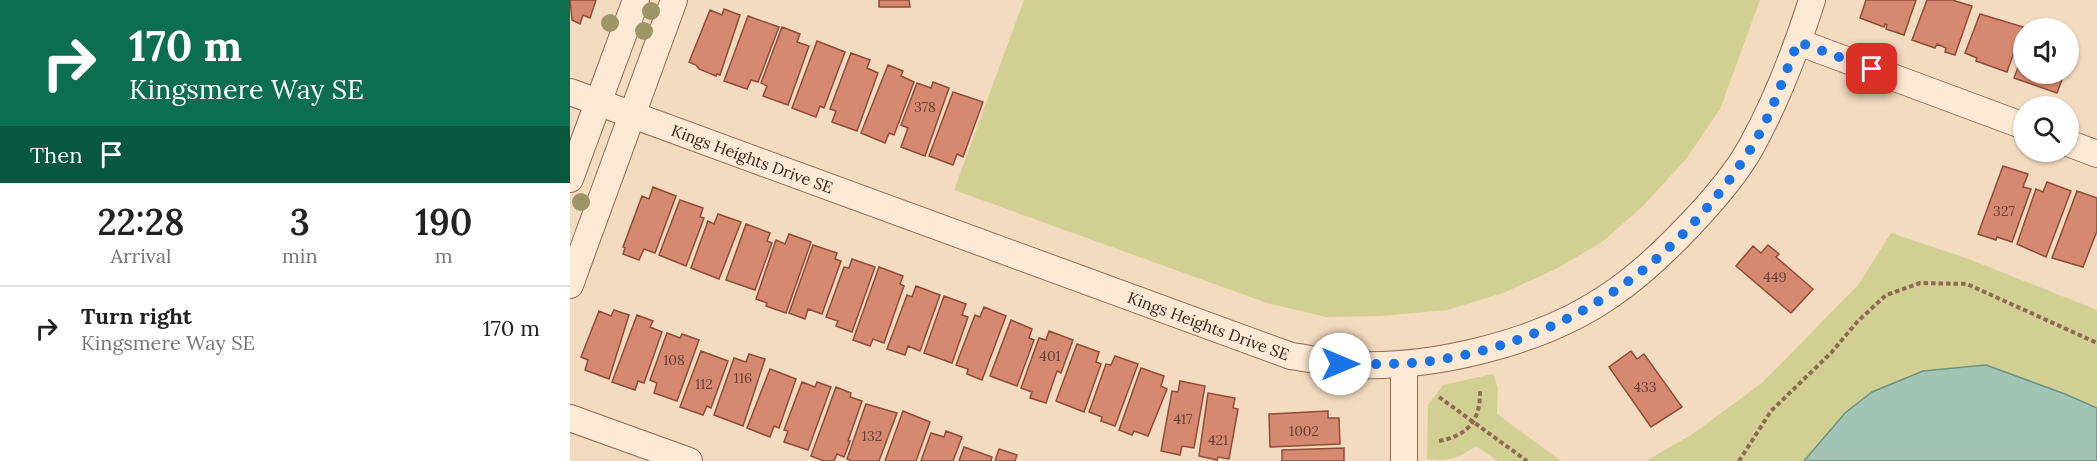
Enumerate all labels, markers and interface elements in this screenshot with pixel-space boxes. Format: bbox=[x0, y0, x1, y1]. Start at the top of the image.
map controls bbox=[2013, 18, 2079, 162]
button: sound bbox=[2013, 18, 2079, 84]
text: 170 m bbox=[129, 19, 242, 73]
icon: right bbox=[30, 24, 108, 102]
pin bbox=[1846, 43, 1897, 94]
icon: arrive bbox=[1855, 52, 1888, 85]
text: Kingsmere Way SE bbox=[129, 72, 364, 106]
button: search bbox=[2013, 96, 2079, 162]
house number: 378 bbox=[914, 98, 936, 116]
street label: Kings Heights Drive SE bbox=[669, 120, 836, 197]
icon: arrive bbox=[95, 138, 128, 171]
text: Then bbox=[30, 141, 83, 169]
text: 22:28 bbox=[97, 199, 185, 245]
text: 3 bbox=[290, 199, 310, 245]
text: 190 bbox=[415, 199, 473, 245]
house number: 327 bbox=[1993, 202, 2015, 220]
text: Arrival bbox=[110, 243, 172, 268]
text: min bbox=[282, 243, 318, 268]
text: m bbox=[435, 243, 453, 268]
house number: 449 bbox=[1763, 268, 1787, 286]
street label: Kings Heights Drive SE bbox=[1125, 287, 1292, 365]
text: Turn right bbox=[81, 302, 192, 330]
icon: right bbox=[30, 312, 63, 345]
text: 170 m bbox=[483, 314, 540, 342]
text: Kingsmere Way SE bbox=[81, 330, 255, 355]
position arrow bbox=[1308, 332, 1372, 396]
house number: 401 bbox=[1039, 347, 1061, 365]
house number: 108 bbox=[663, 351, 685, 369]
house number: 116 bbox=[734, 369, 752, 387]
house number: 112 bbox=[695, 375, 713, 393]
house number: 433 bbox=[1633, 378, 1657, 396]
house number: 417 bbox=[1173, 410, 1193, 428]
house number: 1002 bbox=[1289, 422, 1319, 440]
house number: 132 bbox=[862, 427, 882, 445]
house number: 421 bbox=[1208, 431, 1228, 449]

